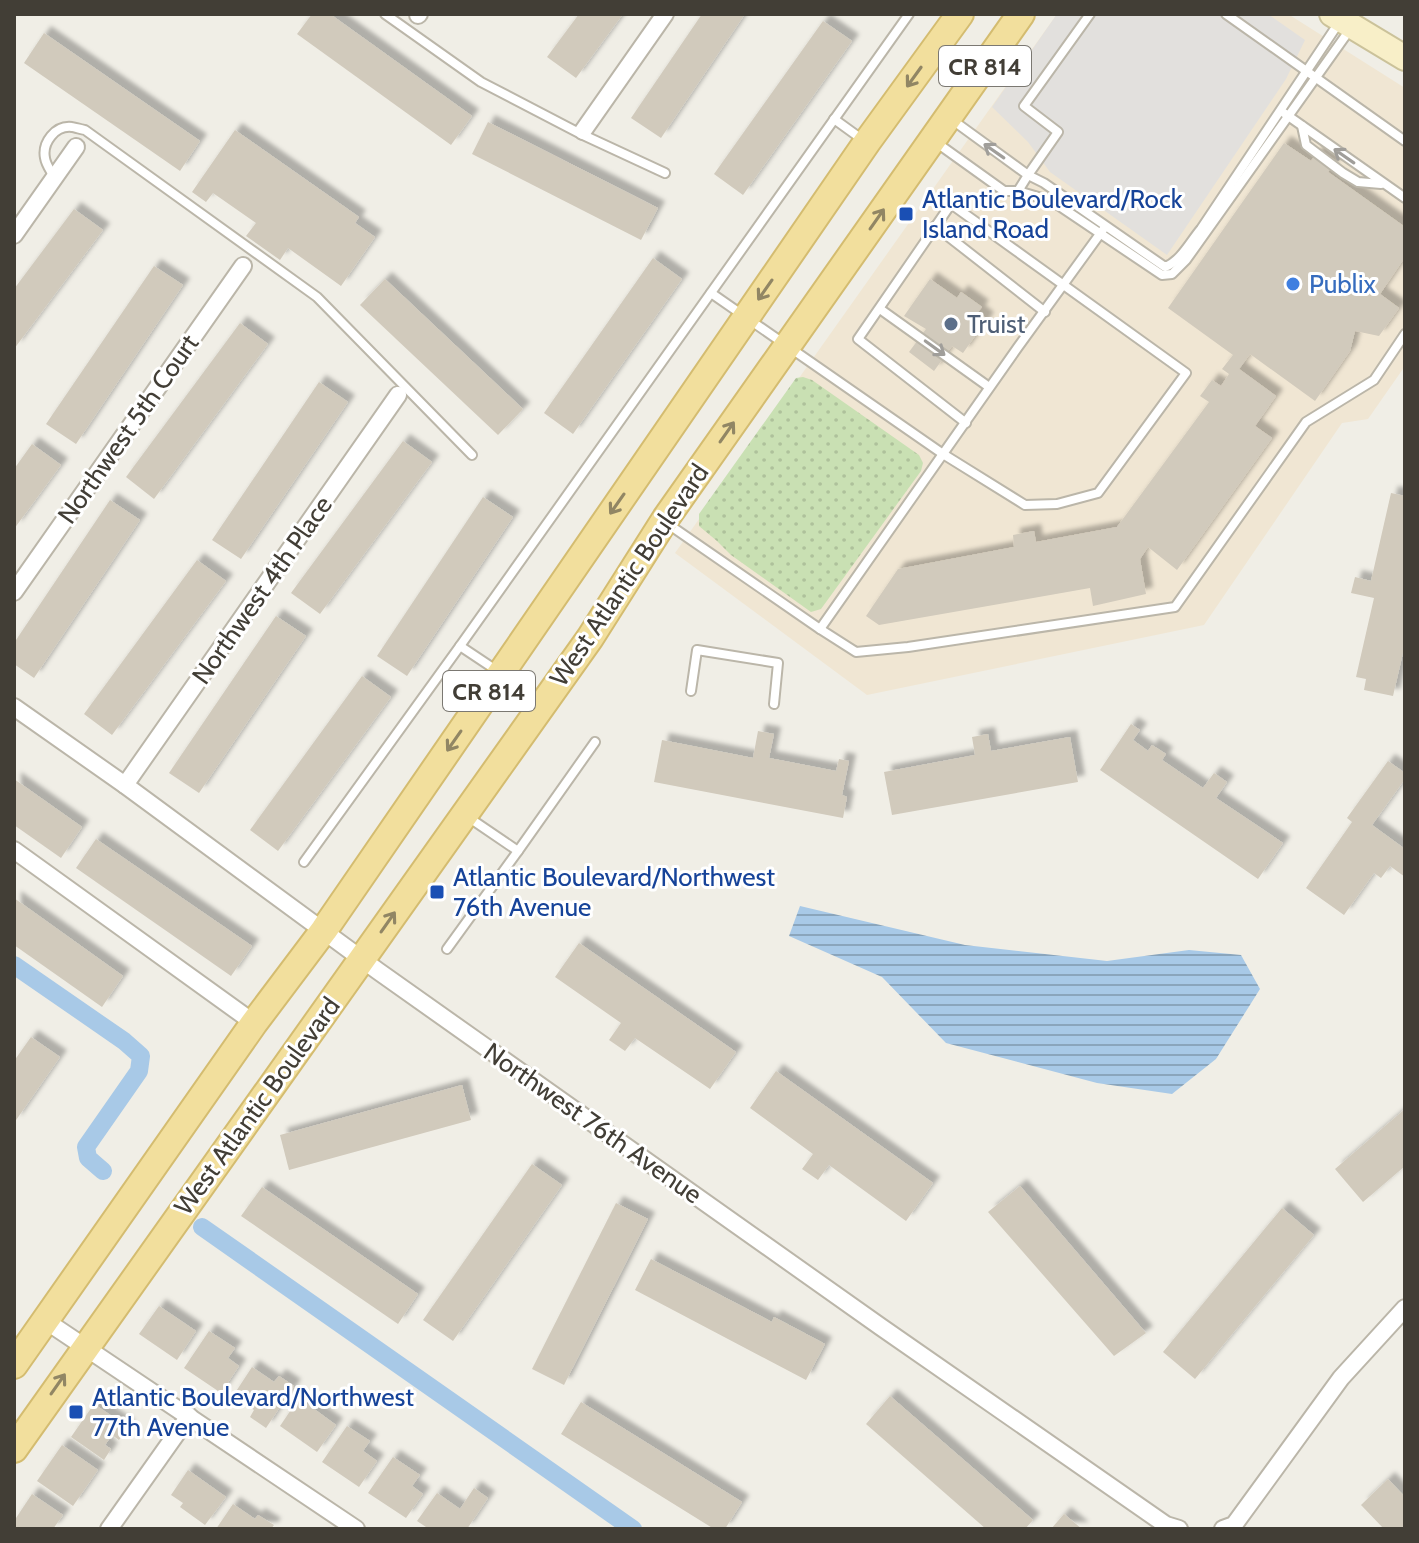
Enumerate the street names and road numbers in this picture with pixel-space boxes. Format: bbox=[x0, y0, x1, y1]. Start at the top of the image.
road number: CR 814 bbox=[939, 46, 1031, 86]
street label: Northwest 5th Court bbox=[51, 328, 205, 530]
street label: West Atlantic Boulevard bbox=[543, 458, 715, 692]
street label: Northwest 4th Place bbox=[185, 490, 339, 690]
road number: CR 814 bbox=[443, 671, 535, 711]
street label: West Atlantic Boulevard bbox=[167, 991, 347, 1221]
street label: Northwest 76th Avenue bbox=[478, 1036, 708, 1210]

